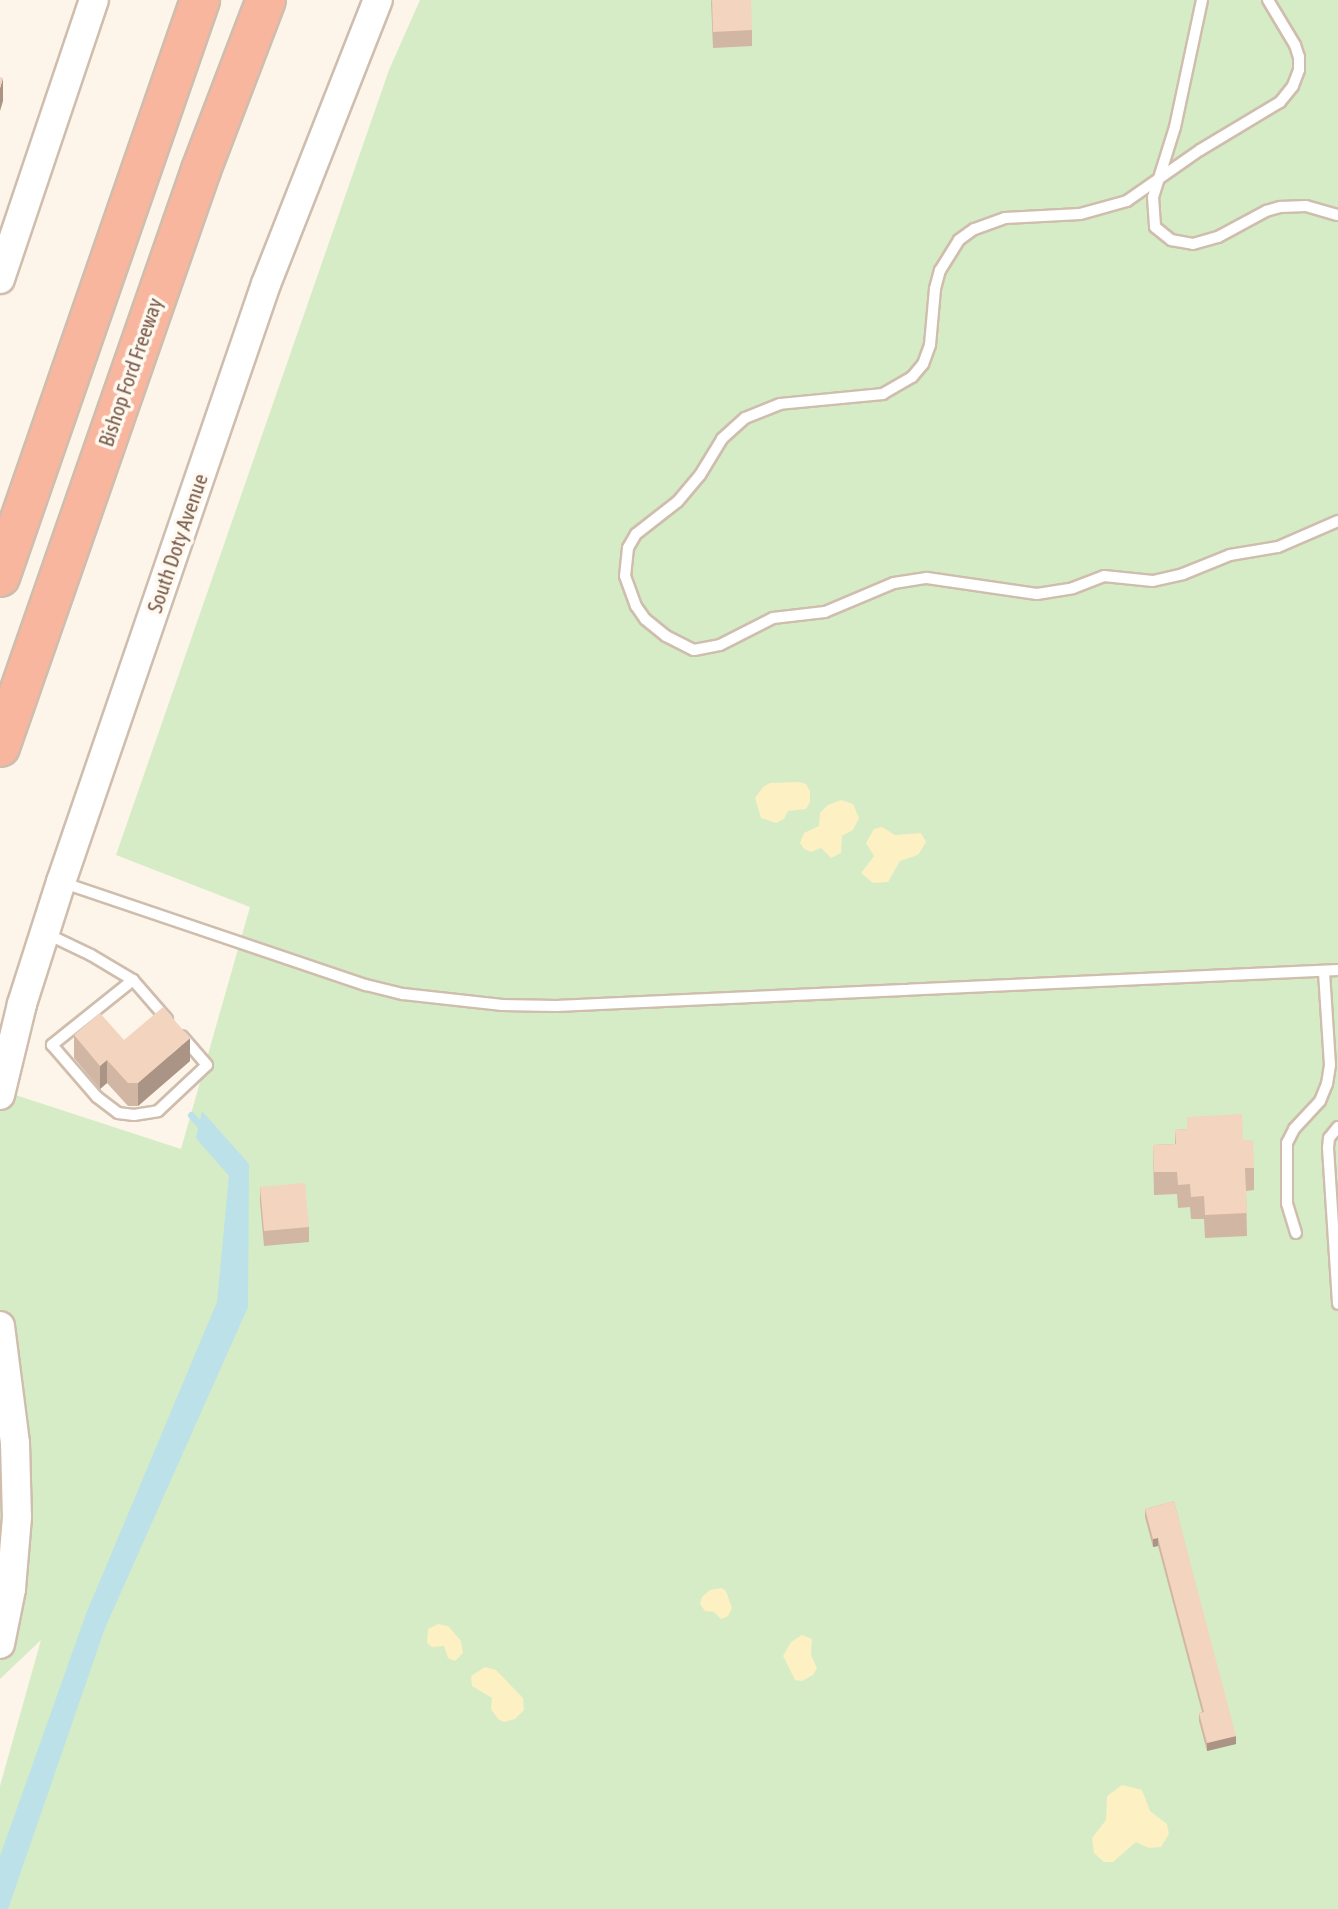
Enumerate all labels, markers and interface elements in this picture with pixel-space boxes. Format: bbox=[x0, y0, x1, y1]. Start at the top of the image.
street label: Bishop Ford Freeway bbox=[93, 294, 167, 450]
street label: South Doty Avenue bbox=[141, 470, 213, 616]

